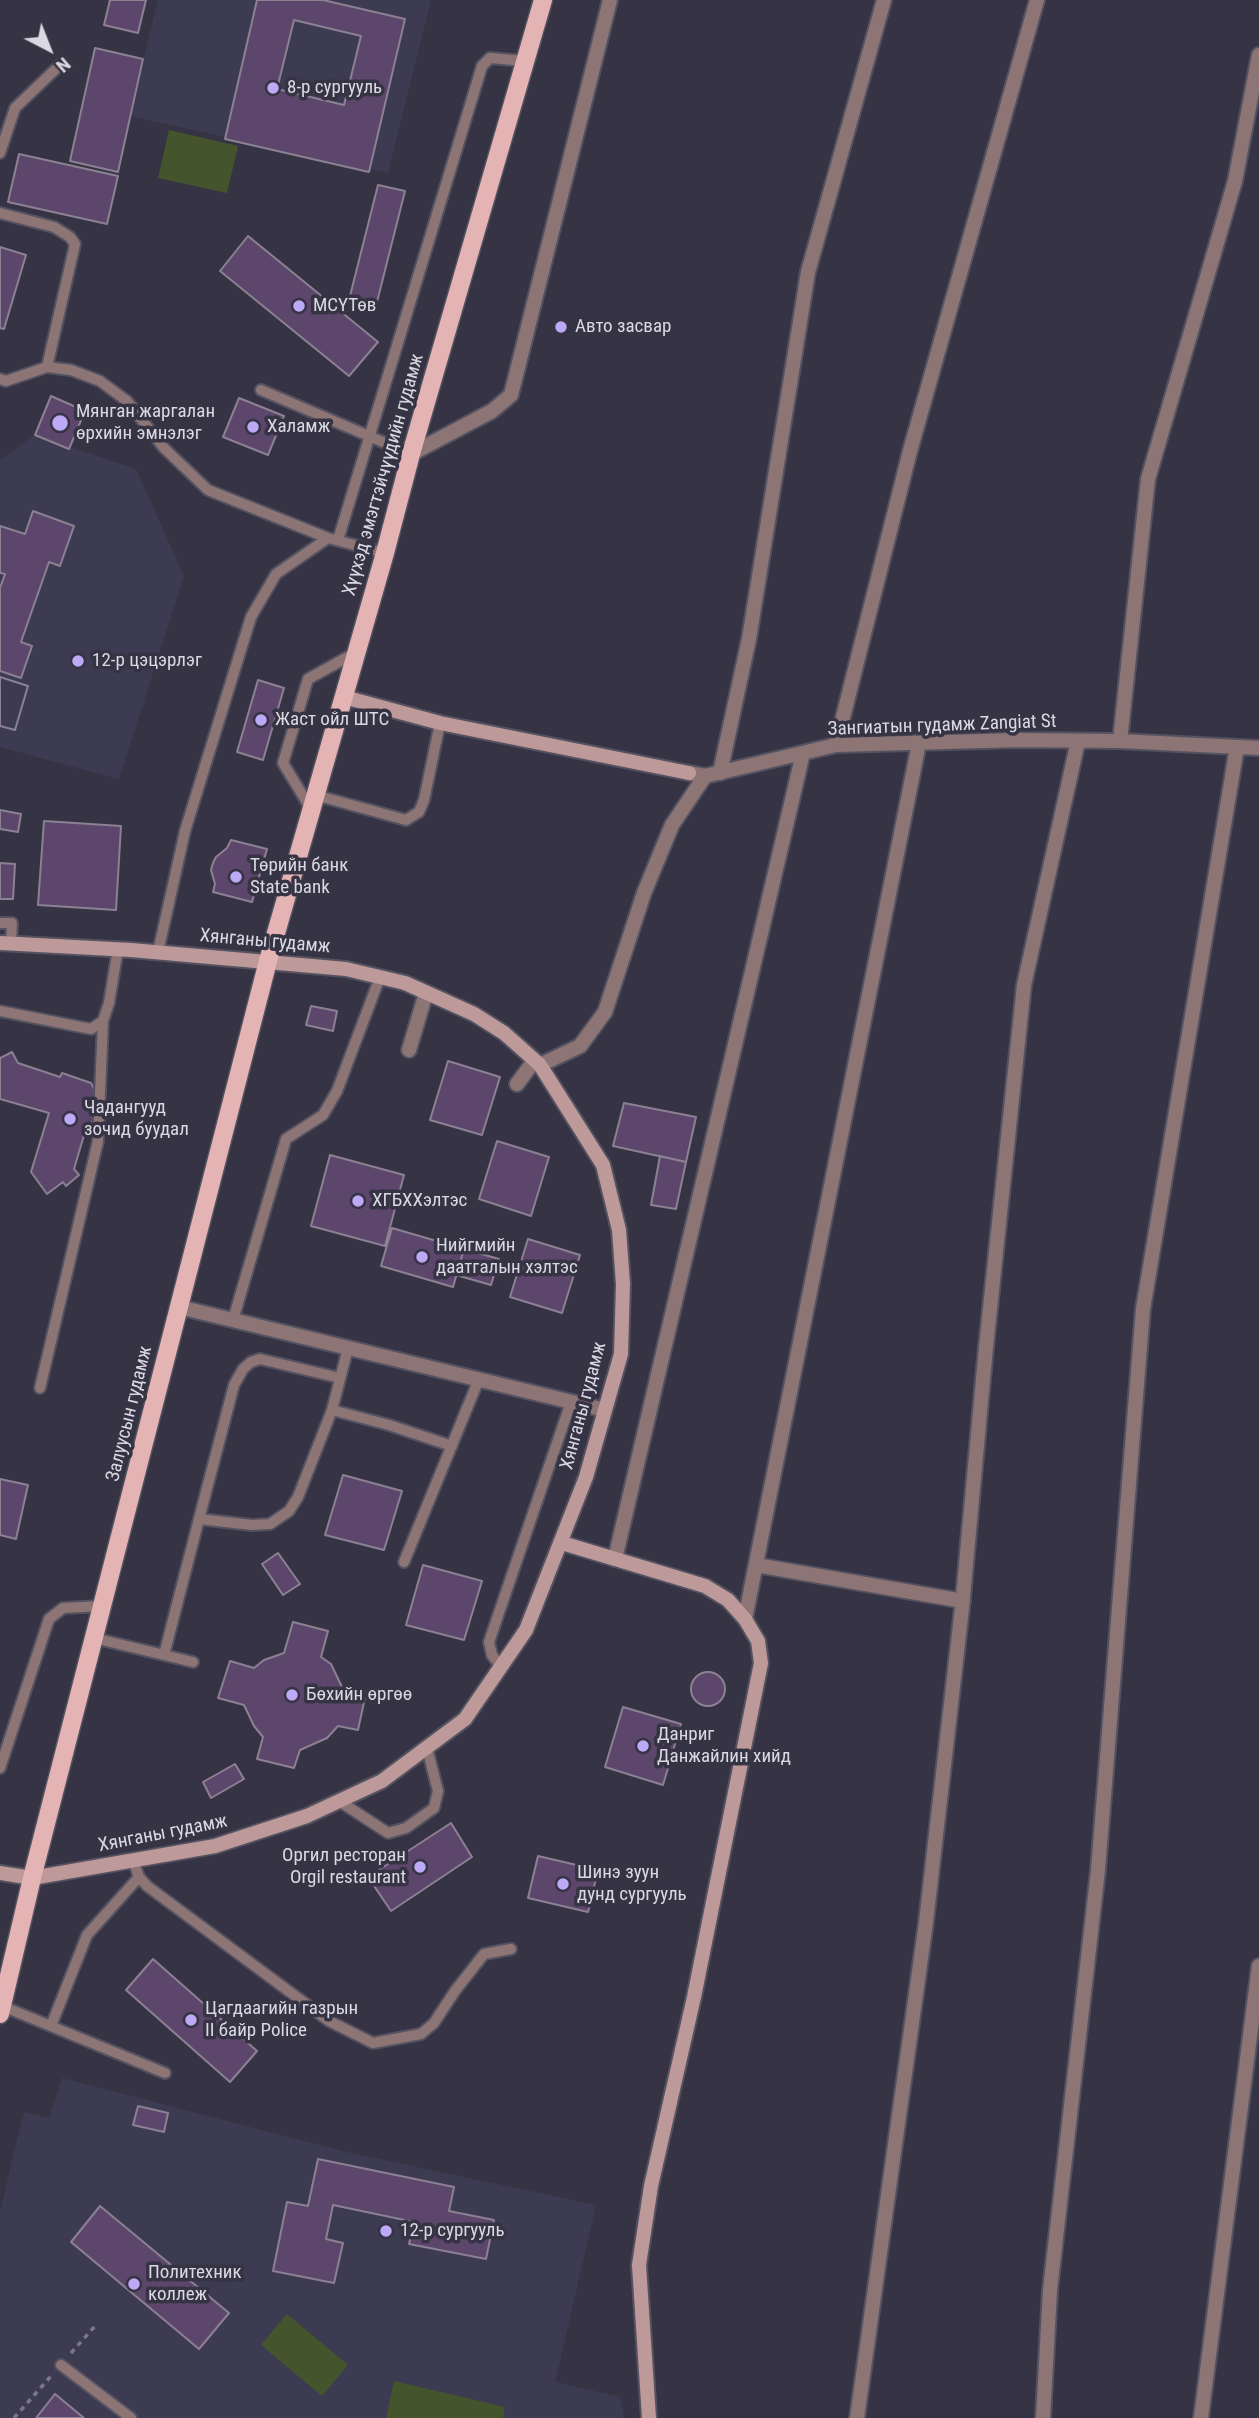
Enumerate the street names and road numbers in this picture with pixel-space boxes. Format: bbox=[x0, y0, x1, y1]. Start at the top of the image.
street label: Хүүхэд эмэгтэйчүүдийн гудамж bbox=[339, 351, 429, 599]
street label: Зангиатын гудамж Zangiat St bbox=[827, 711, 1057, 741]
street label: Хянганы гудамж bbox=[199, 925, 331, 959]
street label: Хянганы гудамж bbox=[556, 1340, 612, 1472]
street label: Залуусын гудамж bbox=[102, 1344, 158, 1484]
street label: Хянганы гудамж bbox=[97, 1810, 229, 1858]

